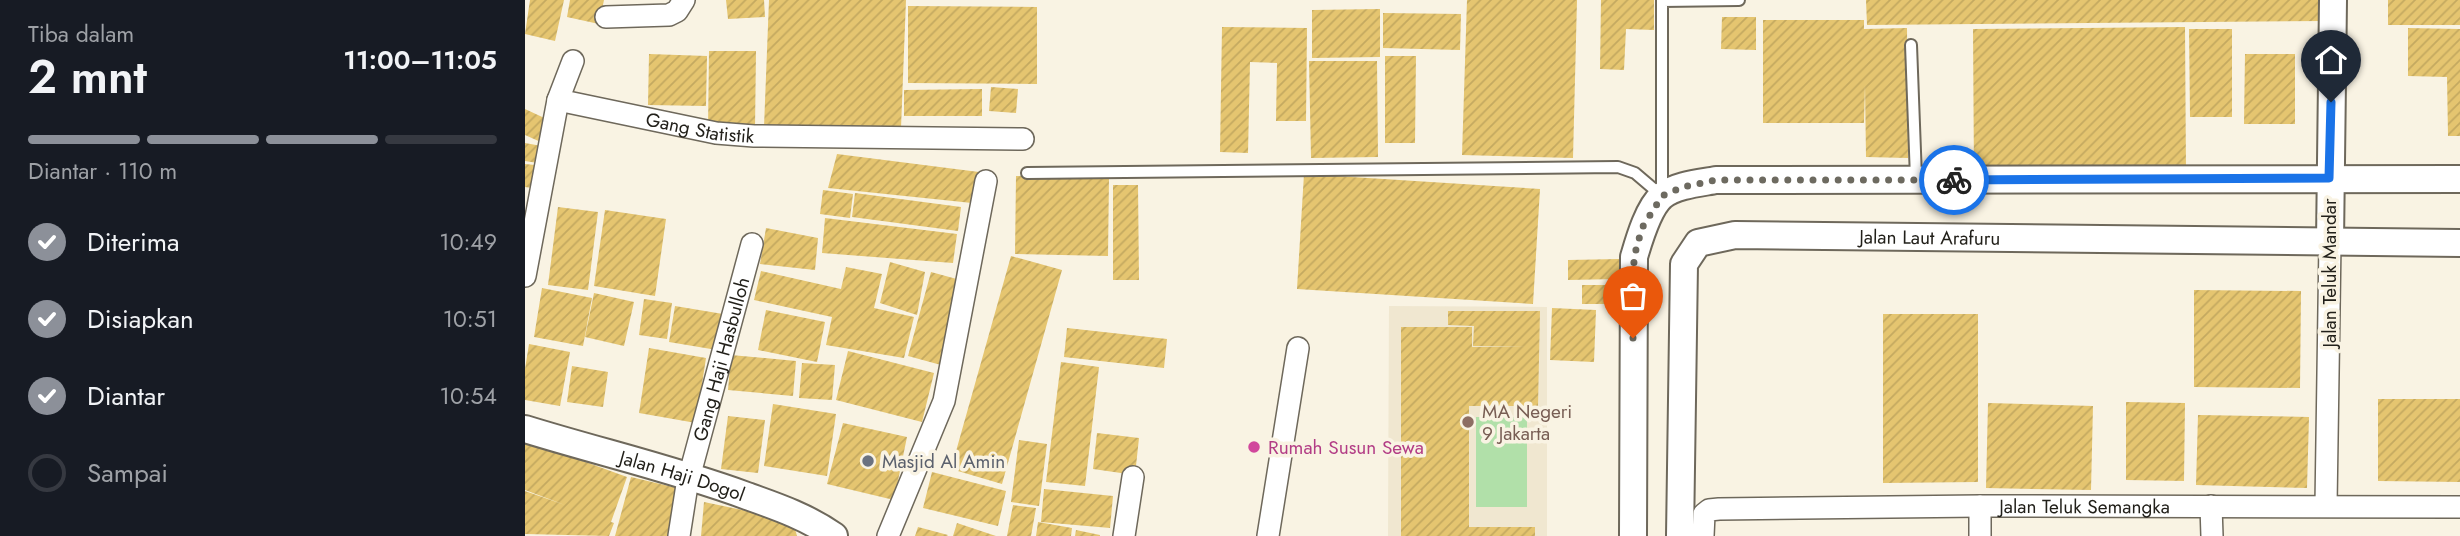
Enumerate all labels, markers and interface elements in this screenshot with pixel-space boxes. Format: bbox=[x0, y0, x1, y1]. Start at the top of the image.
text: Tiba dalam bbox=[28, 17, 134, 51]
pin bbox=[2301, 30, 2361, 102]
text: 11:00–11:05 bbox=[343, 41, 497, 79]
icon: home bbox=[2312, 41, 2350, 79]
text: 2 mnt bbox=[28, 44, 147, 110]
street label: Gang Statistik bbox=[644, 105, 756, 150]
courier bbox=[1919, 145, 1989, 215]
text: Diantar · 110 m bbox=[28, 154, 177, 188]
icon: bike bbox=[1935, 161, 1973, 199]
street label: Jalan Teluk Mandar bbox=[2316, 198, 2343, 351]
icon: check bbox=[28, 223, 66, 261]
text: Diterima bbox=[87, 223, 180, 261]
street label: Jalan Laut Arafuru bbox=[1856, 223, 2001, 251]
text: 10:49 bbox=[439, 225, 497, 259]
pin bbox=[1603, 266, 1663, 338]
street label: Gang Haji Hasbulloh bbox=[686, 274, 756, 444]
icon: bag bbox=[1614, 277, 1652, 315]
icon: check bbox=[28, 300, 66, 338]
text: Disiapkan bbox=[87, 300, 194, 338]
text: 10:51 bbox=[443, 302, 497, 336]
icon: check bbox=[28, 377, 66, 415]
text: Diantar bbox=[87, 377, 165, 415]
text: 10:54 bbox=[440, 379, 497, 413]
place label: MA Negeri 9 Jakarta bbox=[1482, 398, 1572, 447]
marker: MA Negeri 9 Jakarta bbox=[1460, 414, 1476, 430]
place label: Rumah Susun Sewa bbox=[1268, 434, 1424, 461]
marker: Rumah Susun Sewa bbox=[1246, 439, 1262, 455]
street label: Jalan Haji Dogol bbox=[614, 443, 749, 508]
place label: Masjid Al Amin bbox=[882, 448, 1005, 475]
marker: Masjid Al Amin bbox=[860, 453, 876, 469]
text: Sampai bbox=[87, 454, 168, 492]
street label: Jalan Teluk Semangka bbox=[1996, 493, 2170, 520]

